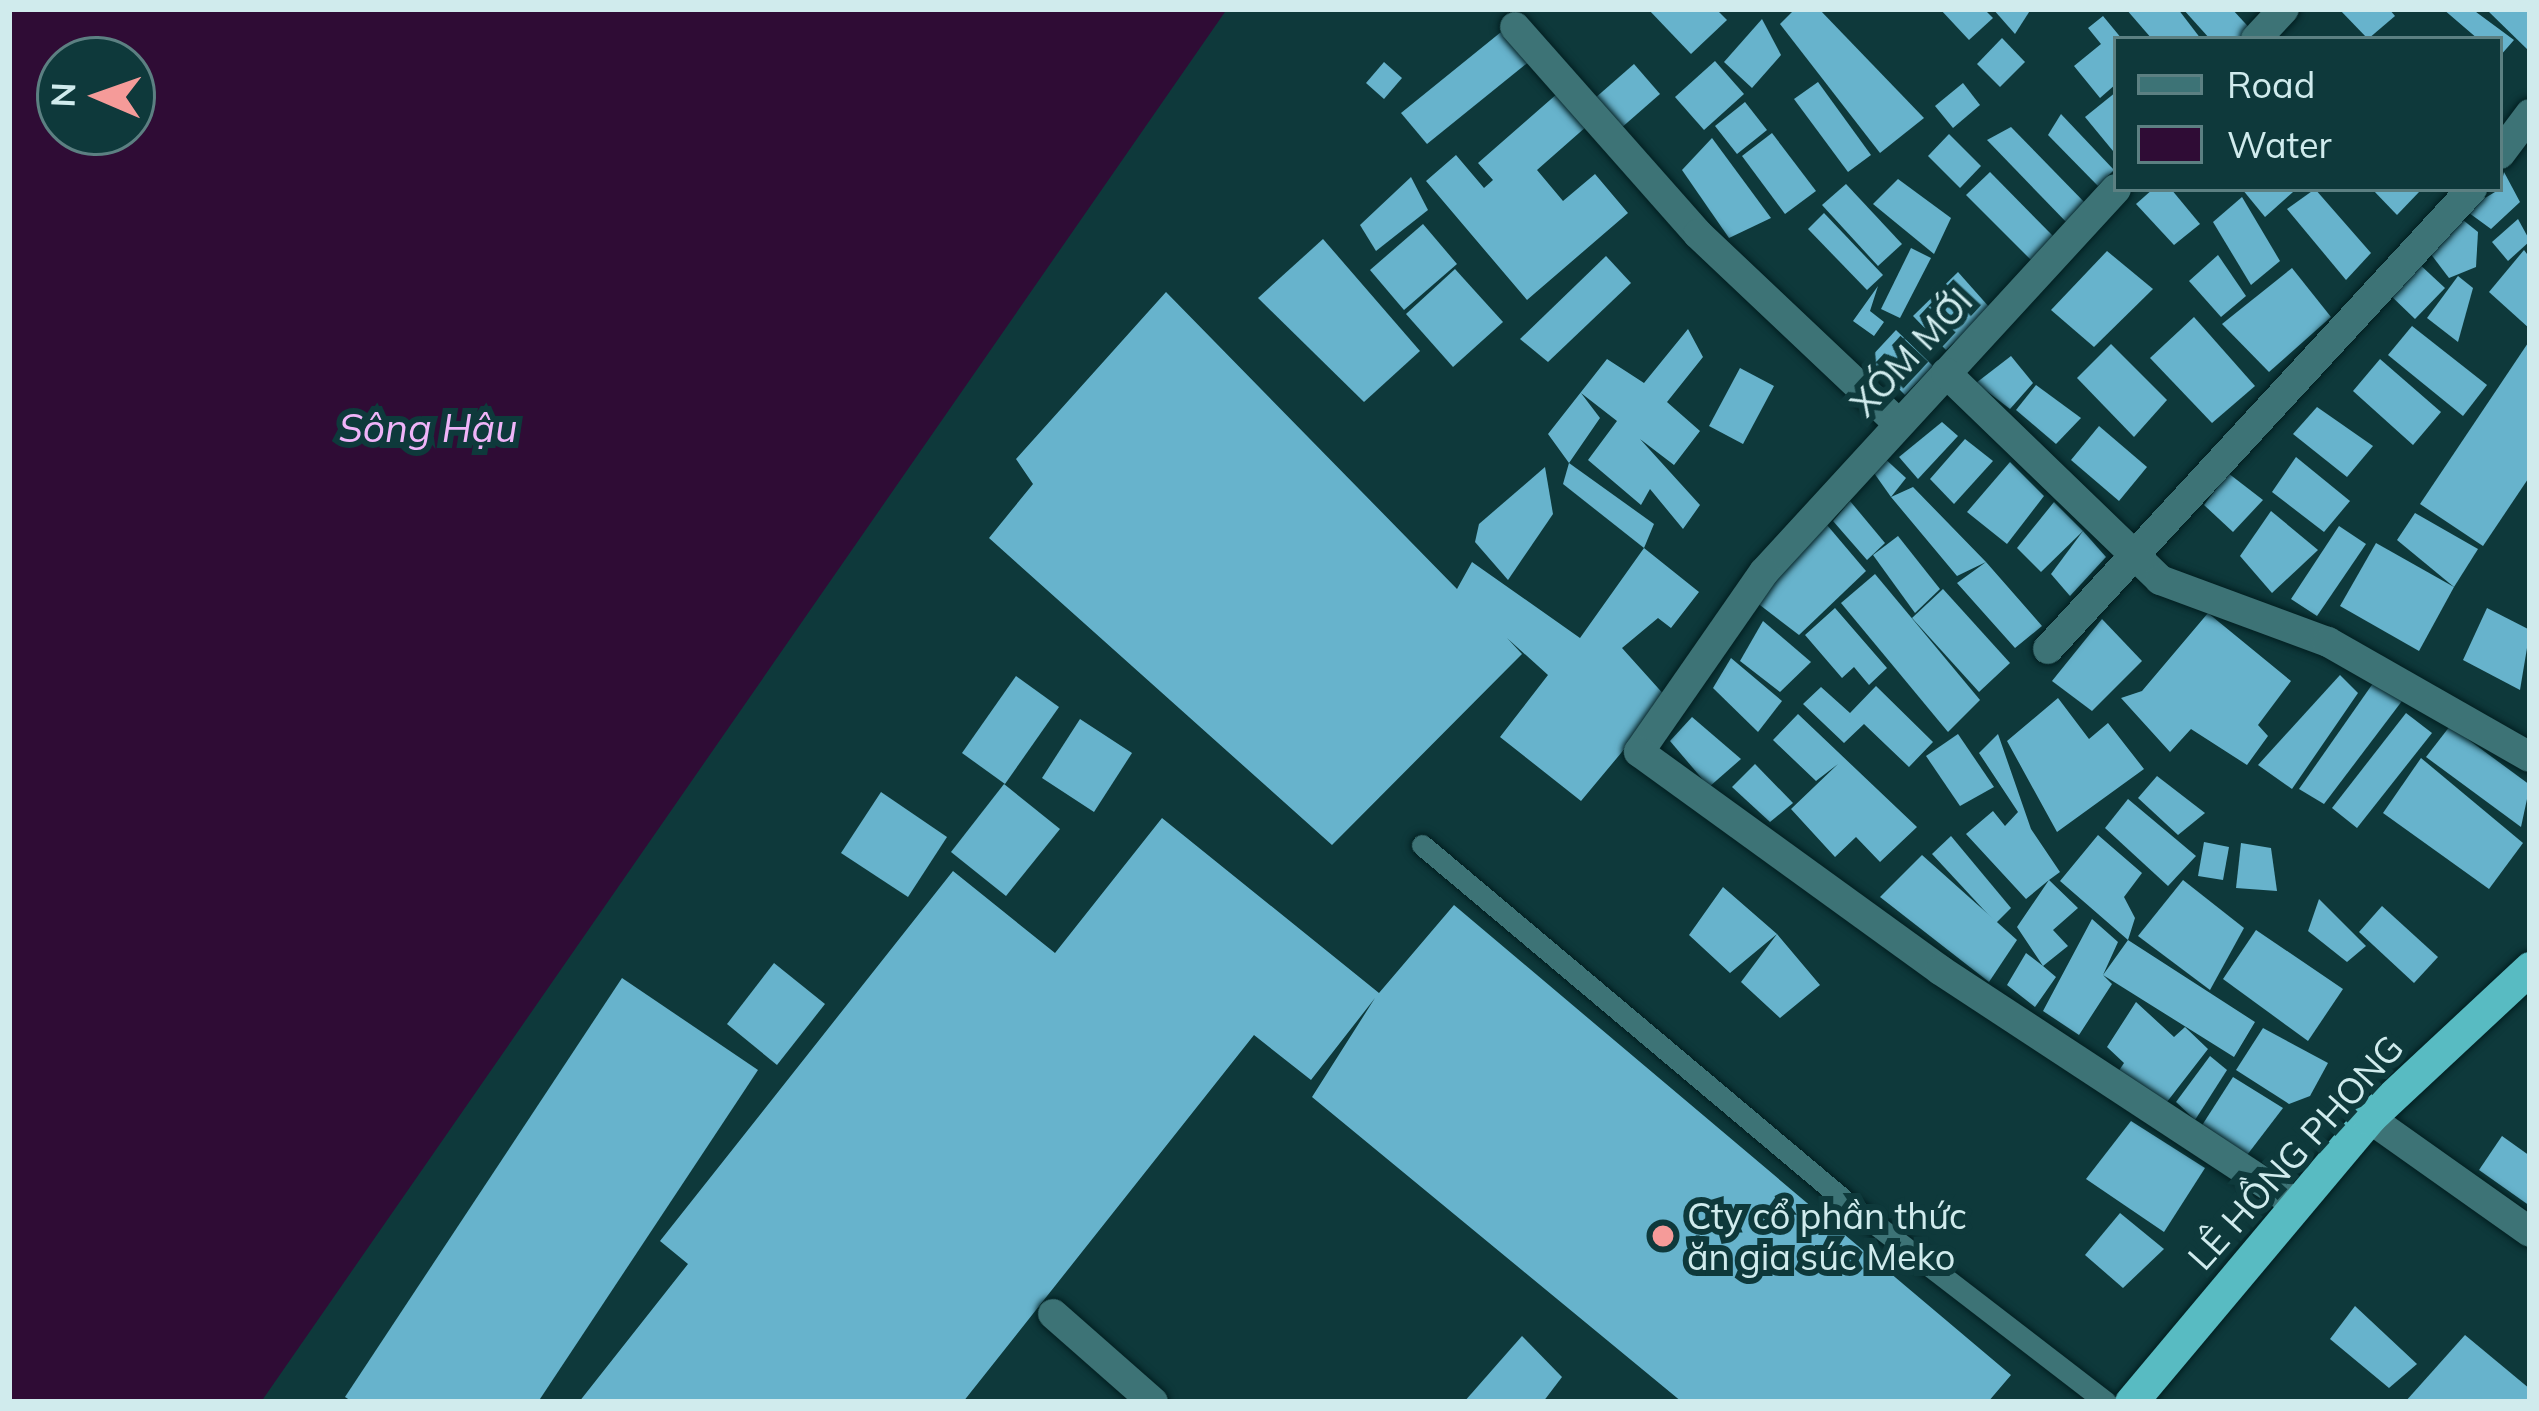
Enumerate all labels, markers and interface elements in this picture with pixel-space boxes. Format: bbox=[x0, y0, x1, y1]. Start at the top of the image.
north arrow bbox=[36, 36, 156, 156]
legend bbox=[2113, 36, 2503, 192]
text: Road bbox=[2227, 62, 2315, 107]
text: N bbox=[42, 82, 83, 108]
text: Water bbox=[2227, 122, 2332, 167]
street label: XÓM MỚI bbox=[1841, 279, 1981, 425]
water label: Sông Hậu bbox=[339, 405, 517, 451]
street label: LÊ HỒNG PHONG bbox=[2179, 1026, 2411, 1278]
place label: Cty cổ phần thức ăn gia súc Meko bbox=[1687, 1193, 1967, 1278]
marker: Cty cổ phần thức ăn gia súc Meko bbox=[1650, 1223, 1676, 1249]

